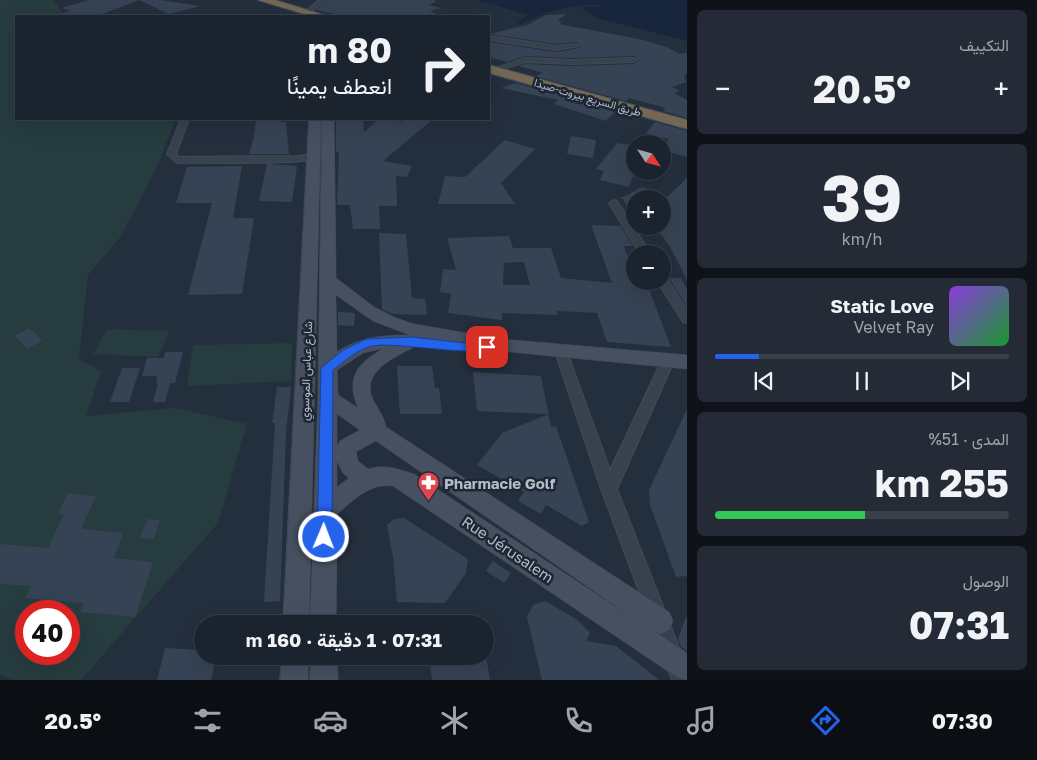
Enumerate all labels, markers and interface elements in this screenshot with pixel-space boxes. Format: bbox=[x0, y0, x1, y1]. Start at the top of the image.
text: 80 m bbox=[307, 29, 392, 71]
icon: right bbox=[410, 35, 475, 100]
text: التكييف bbox=[959, 35, 1009, 55]
text: 20.5° bbox=[813, 66, 911, 111]
text: انعطف يمينًا bbox=[287, 72, 392, 99]
text: − bbox=[715, 72, 730, 105]
text: + bbox=[994, 72, 1009, 105]
street label: طريق السريع بيروت-صيدا bbox=[532, 75, 643, 120]
north arrow bbox=[626, 135, 671, 180]
map controls bbox=[626, 135, 671, 290]
text: 39 bbox=[822, 157, 902, 235]
button: + bbox=[626, 190, 671, 235]
text: km/h bbox=[842, 229, 882, 249]
button: − bbox=[626, 245, 671, 290]
text: Static Love bbox=[830, 294, 934, 317]
text: Velvet Ray bbox=[853, 317, 934, 337]
street label: شارع عباس الموسوي bbox=[297, 321, 318, 421]
pin bbox=[466, 326, 508, 368]
icon: arrive bbox=[473, 333, 501, 361]
icon: previous bbox=[750, 367, 778, 395]
icon: pause bbox=[848, 367, 876, 395]
icon: next bbox=[946, 367, 974, 395]
text: المدى · 51% bbox=[928, 429, 1009, 449]
text: 255 km bbox=[875, 460, 1009, 505]
pharmacy icon: Pharmacie Golf bbox=[416, 471, 440, 502]
place label: Pharmacie Golf bbox=[444, 474, 556, 492]
position arrow bbox=[297, 510, 349, 562]
street label: Rue Jérusalem bbox=[459, 512, 557, 586]
text: الوصول bbox=[963, 571, 1009, 591]
speed limit sign: 40 bbox=[15, 600, 80, 665]
text: 07:31 bbox=[909, 602, 1009, 647]
text: 07:31 · 1 دقيقة · 160 m bbox=[246, 628, 442, 651]
icon: filters bbox=[190, 703, 225, 738]
icon: car bbox=[313, 703, 348, 738]
icon: climate bbox=[437, 703, 472, 738]
icon: phone bbox=[561, 703, 596, 738]
icon: music bbox=[684, 703, 719, 738]
icon: directions bbox=[808, 703, 843, 738]
text: 20.5° bbox=[44, 707, 101, 734]
text: 07:30 bbox=[932, 707, 993, 734]

